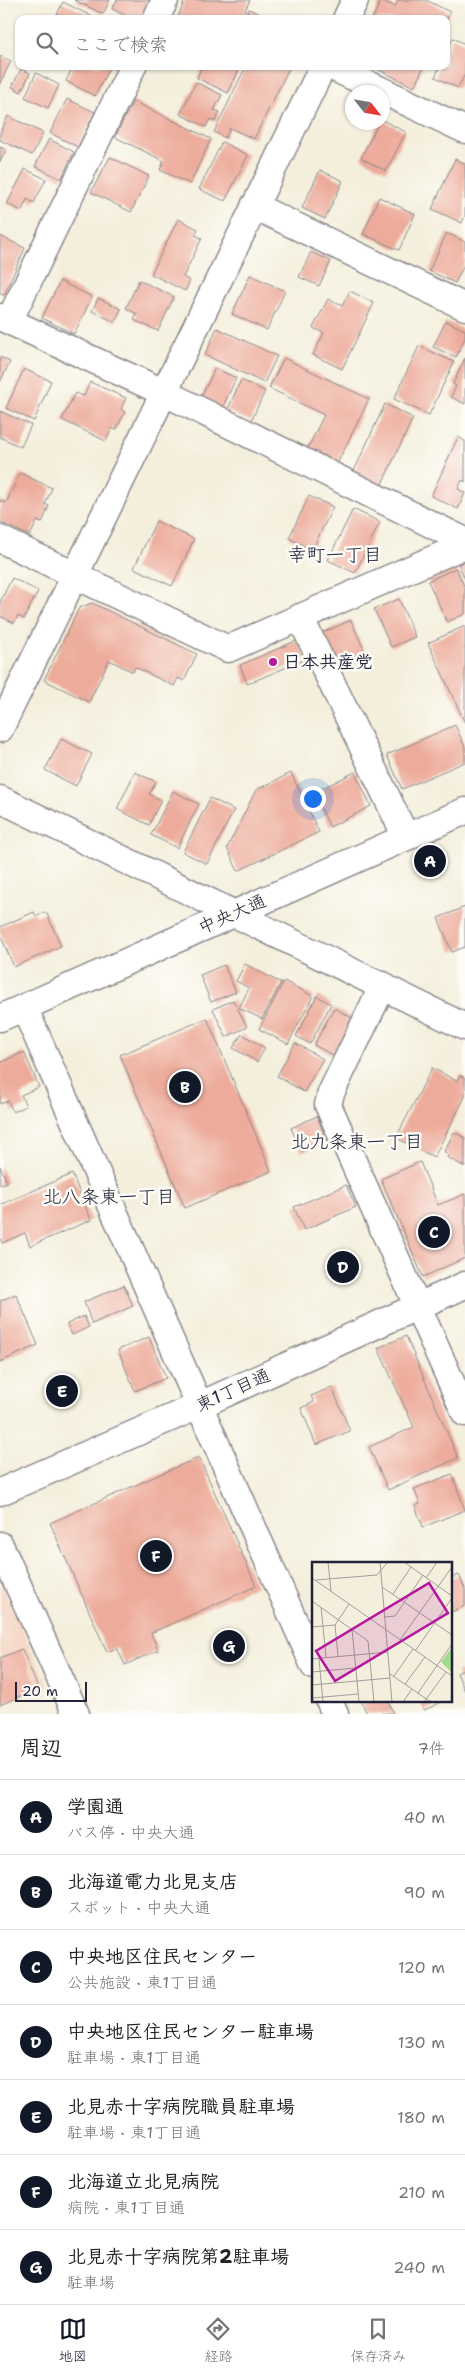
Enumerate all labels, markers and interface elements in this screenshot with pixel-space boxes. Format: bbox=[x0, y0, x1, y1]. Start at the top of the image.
search box bbox=[15, 15, 450, 70]
icon: search bbox=[33, 29, 61, 57]
text: ここで検索 bbox=[73, 32, 168, 57]
north arrow bbox=[345, 85, 390, 130]
district label: 幸町一丁目 bbox=[287, 542, 383, 567]
place label: 日本共産党 bbox=[283, 650, 373, 674]
marker: 日本共産党 bbox=[267, 656, 279, 668]
your location bbox=[300, 786, 326, 812]
pin: A bbox=[414, 842, 446, 880]
street label: 中央大通 bbox=[194, 888, 270, 940]
pin: B bbox=[169, 1068, 201, 1106]
district label: 北九条東一丁目 bbox=[290, 1129, 424, 1154]
district label: 北八条東一丁目 bbox=[42, 1184, 176, 1209]
pin: C bbox=[418, 1213, 450, 1251]
pin: D bbox=[327, 1248, 359, 1286]
street label: 東1丁目通 bbox=[192, 1363, 274, 1417]
pin: E bbox=[46, 1372, 78, 1410]
pin: F bbox=[140, 1537, 172, 1575]
inset map bbox=[312, 1562, 452, 1702]
pin: G bbox=[213, 1627, 245, 1665]
scale bar bbox=[15, 1679, 88, 1702]
text: 20 m bbox=[22, 1682, 58, 1700]
text: 周辺 bbox=[20, 1734, 62, 1762]
text: 7件 bbox=[418, 1738, 445, 1759]
text: 学園通 bbox=[67, 1794, 124, 1819]
text: A bbox=[30, 1807, 42, 1828]
text: 40 m bbox=[403, 1807, 445, 1828]
text: バス停 · 中央大通 bbox=[67, 1822, 194, 1843]
text: 北海道電力北見支店 bbox=[67, 1869, 238, 1894]
text: B bbox=[31, 1882, 41, 1903]
text: 90 m bbox=[404, 1882, 445, 1903]
text: スポット · 中央大通 bbox=[67, 1897, 210, 1918]
text: 中央地区住民センター bbox=[67, 1944, 257, 1969]
text: C bbox=[31, 1957, 41, 1978]
text: 120 m bbox=[398, 1957, 445, 1978]
text: 公共施設 · 東1丁目通 bbox=[67, 1972, 217, 1993]
text: 中央地区住民センター駐車場 bbox=[67, 2019, 314, 2044]
text: D bbox=[30, 2032, 42, 2053]
text: 130 m bbox=[398, 2032, 445, 2053]
text: 駐車場 · 東1丁目通 bbox=[67, 2047, 201, 2068]
text: 北見赤十字病院職員駐車場 bbox=[67, 2094, 295, 2119]
text: E bbox=[31, 2107, 41, 2128]
text: 180 m bbox=[397, 2107, 445, 2128]
text: 駐車場 · 東1丁目通 bbox=[67, 2122, 201, 2143]
text: 北海道立北見病院 bbox=[67, 2169, 219, 2194]
text: F bbox=[31, 2182, 41, 2203]
text: 210 m bbox=[398, 2182, 445, 2203]
text: 病院 · 東1丁目通 bbox=[67, 2197, 185, 2218]
text: 北見赤十字病院第2駐車場 bbox=[67, 2244, 289, 2269]
text: G bbox=[30, 2257, 42, 2278]
text: 240 m bbox=[393, 2257, 445, 2278]
text: 駐車場 bbox=[67, 2272, 115, 2293]
tab: 地図 bbox=[59, 2315, 87, 2365]
tab: 経路 bbox=[204, 2315, 232, 2365]
tab: 保存済み bbox=[350, 2315, 406, 2365]

